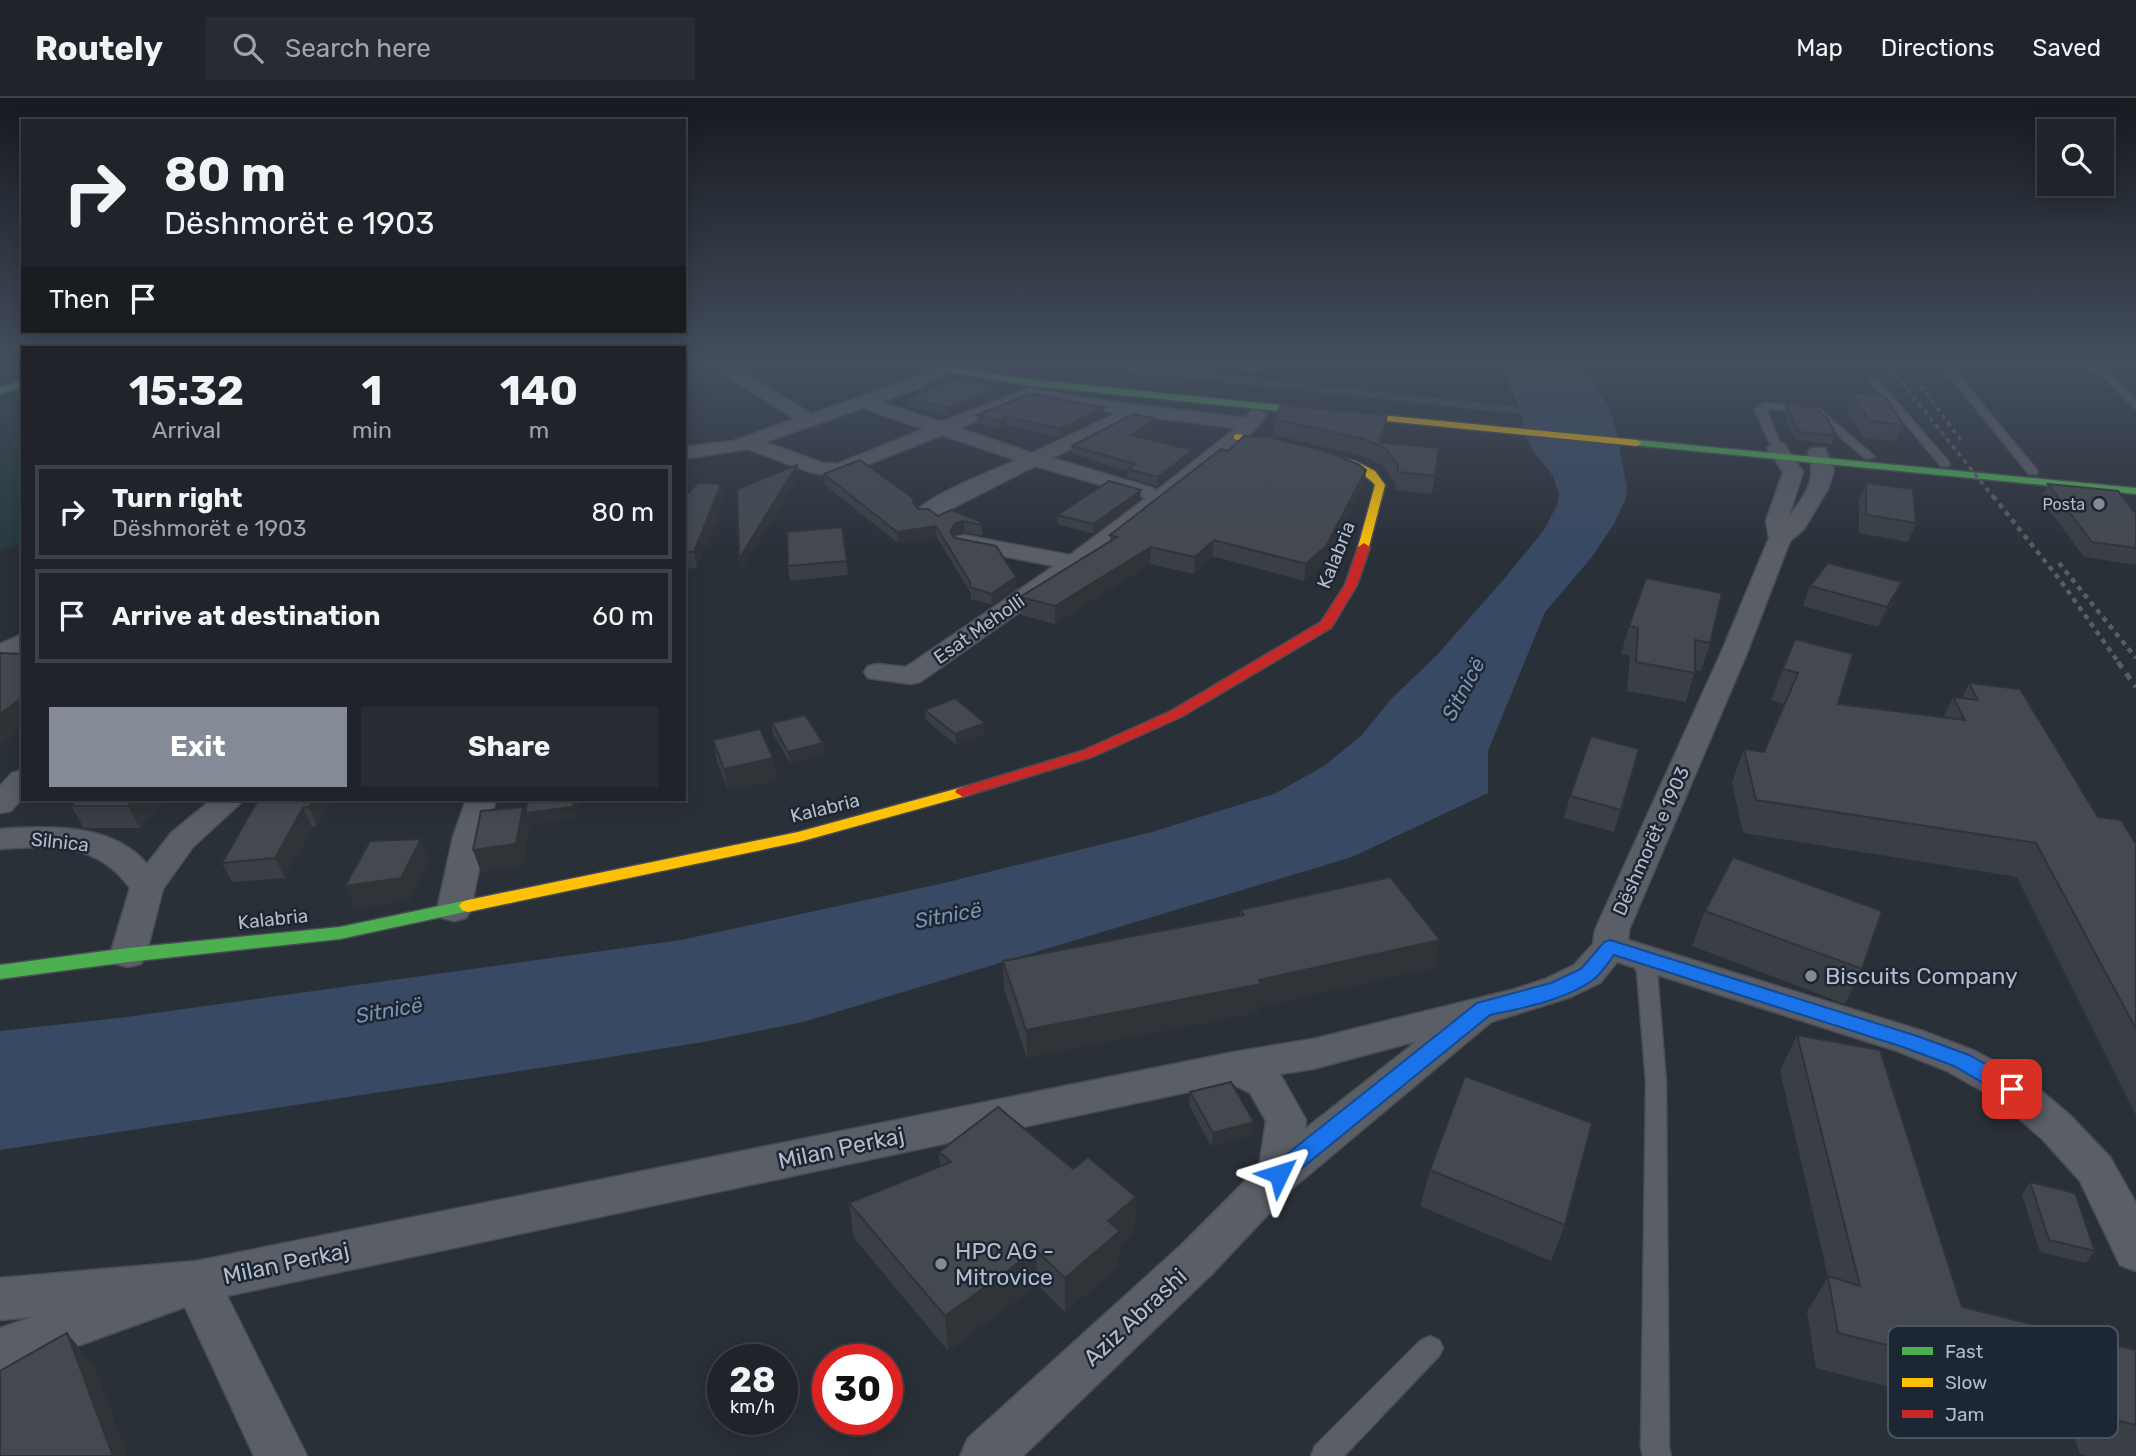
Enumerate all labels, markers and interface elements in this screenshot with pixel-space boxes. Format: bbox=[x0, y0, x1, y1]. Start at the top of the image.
search box bbox=[205, 17, 695, 80]
text: Routely bbox=[35, 29, 163, 68]
icon: search bbox=[229, 29, 267, 67]
text: Search here bbox=[285, 33, 431, 64]
text: Map bbox=[1796, 34, 1843, 62]
text: Directions bbox=[1881, 34, 1994, 62]
text: Saved bbox=[2032, 34, 2101, 62]
map controls bbox=[2037, 119, 2114, 196]
button: search bbox=[2037, 119, 2114, 196]
text: 80 m bbox=[164, 145, 286, 203]
icon: right bbox=[49, 147, 140, 238]
text: Dëshmorët e 1903 bbox=[164, 204, 435, 242]
icon: arrive bbox=[124, 280, 162, 318]
text: Then bbox=[49, 284, 110, 315]
text: 15:32 bbox=[129, 366, 244, 416]
text: 1 bbox=[362, 366, 382, 416]
text: 140 bbox=[500, 366, 578, 416]
text: Arrival bbox=[152, 416, 221, 444]
text: min bbox=[352, 416, 392, 444]
text: m bbox=[529, 416, 549, 444]
text: Turn right bbox=[112, 483, 242, 514]
icon: right bbox=[53, 493, 91, 531]
place label: Posta bbox=[2042, 495, 2085, 514]
marker: Posta bbox=[2091, 496, 2107, 512]
text: 80 m bbox=[591, 497, 654, 528]
text: Dëshmorët e 1903 bbox=[112, 514, 307, 542]
street label: Kalabria bbox=[1312, 518, 1360, 592]
street label: Esat Meholli bbox=[929, 589, 1029, 669]
icon: arrive bbox=[53, 597, 91, 635]
text: Arrive at destination bbox=[112, 601, 380, 632]
text: 60 m bbox=[592, 601, 654, 632]
water label: Sitnicë bbox=[1436, 653, 1490, 725]
button: Exit bbox=[49, 707, 347, 787]
button: Share bbox=[361, 707, 658, 787]
street label: Dëshmorët e 1903 bbox=[1608, 763, 1694, 919]
street label: Kalabria bbox=[788, 788, 862, 828]
street label: Silnica bbox=[30, 828, 90, 856]
water label: Sitnicë bbox=[913, 897, 984, 933]
street label: Kalabria bbox=[237, 904, 309, 934]
place label: Biscuits Company bbox=[1825, 962, 2018, 990]
marker: Biscuits Company bbox=[1803, 968, 1819, 984]
water label: Sitnicë bbox=[354, 992, 425, 1028]
pin bbox=[1982, 1059, 2042, 1119]
icon: arrive bbox=[1993, 1070, 2031, 1108]
street label: Milan Perkaj bbox=[775, 1121, 907, 1175]
position arrow bbox=[1242, 1137, 1316, 1211]
street label: Milan Perkaj bbox=[220, 1236, 352, 1290]
place label: HPC AG - Mitrovice bbox=[955, 1237, 1054, 1291]
marker: HPC AG - Mitrovice bbox=[933, 1256, 949, 1272]
street label: Aziz Abrashi bbox=[1078, 1262, 1192, 1372]
legend bbox=[1888, 1326, 2118, 1438]
text: Fast bbox=[1945, 1340, 1984, 1363]
speed limit sign: 30 bbox=[812, 1344, 903, 1435]
text: 28 bbox=[729, 1359, 776, 1401]
text: Slow bbox=[1945, 1371, 1987, 1394]
text: km/h bbox=[730, 1396, 775, 1418]
text: Jam bbox=[1945, 1403, 1984, 1426]

